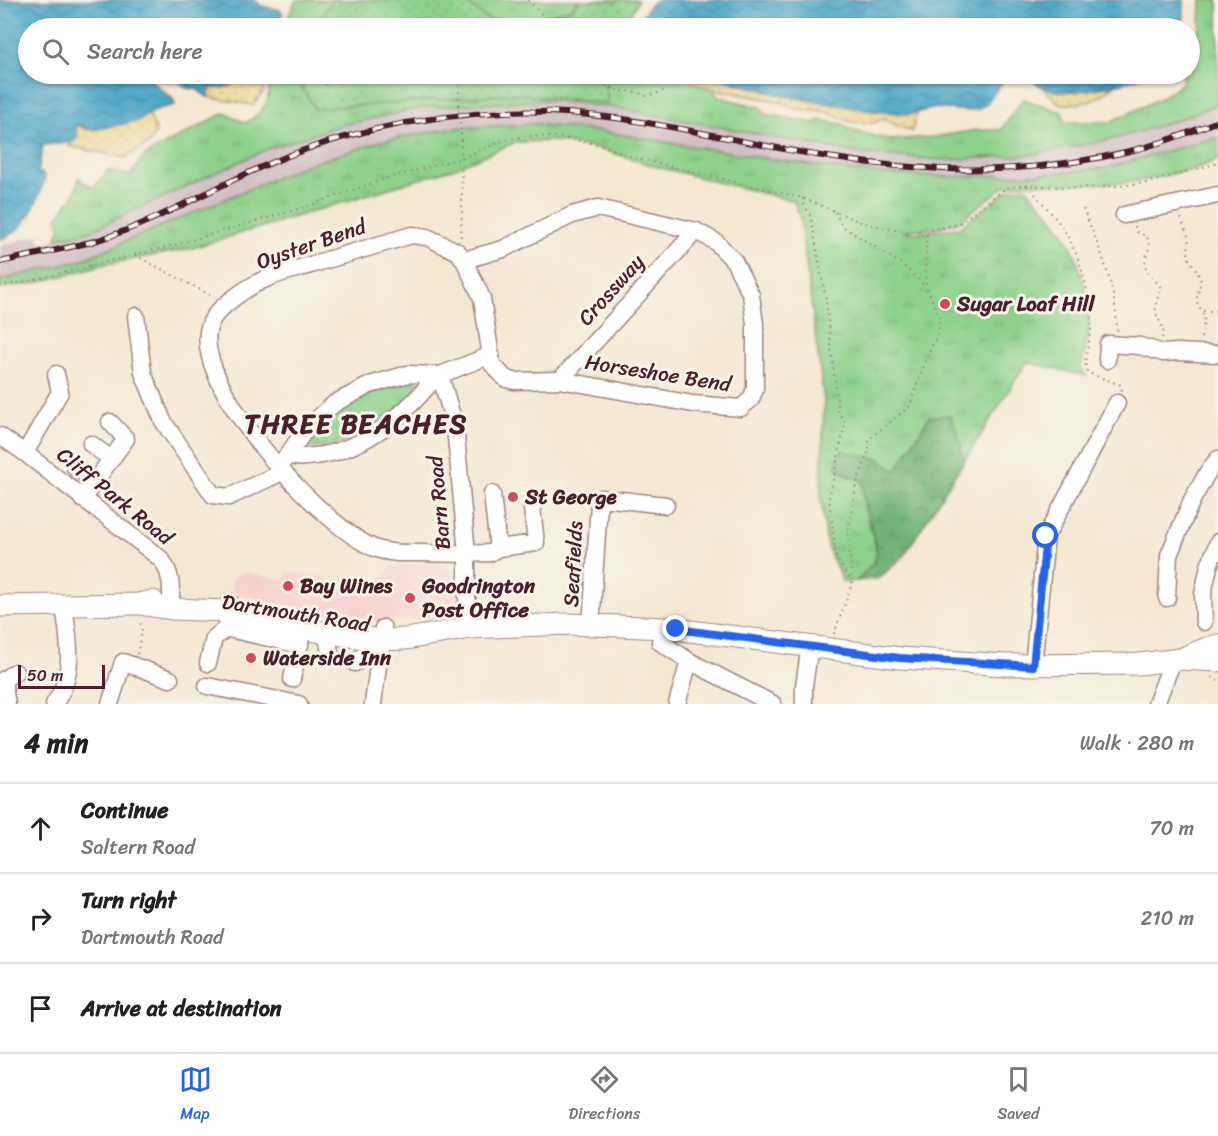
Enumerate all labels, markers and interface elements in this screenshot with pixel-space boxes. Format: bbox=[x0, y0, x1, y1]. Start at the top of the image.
search box bbox=[18, 18, 1200, 84]
text: Search here bbox=[87, 32, 203, 71]
icon: search bbox=[39, 35, 72, 68]
street label: Oyster Bend bbox=[251, 207, 373, 281]
street label: Crossway bbox=[568, 245, 654, 335]
place label: Sugar Loaf Hill bbox=[956, 285, 1096, 323]
marker: Sugar Loaf Hill bbox=[938, 297, 952, 311]
street label: Horseshoe Bend bbox=[582, 343, 736, 404]
district label: THREE BEACHES bbox=[244, 400, 468, 448]
street label: Cliff Park Road bbox=[48, 437, 183, 557]
street label: Barn Road bbox=[416, 453, 462, 552]
place label: St George bbox=[524, 478, 618, 516]
marker: St George bbox=[506, 490, 520, 504]
street label: Seafields bbox=[552, 520, 594, 608]
route start bbox=[1032, 522, 1058, 548]
place label: Bay Wines bbox=[300, 567, 393, 605]
place label: Goodrington Post Office bbox=[421, 567, 536, 629]
marker: Bay Wines bbox=[281, 579, 295, 593]
street label: Dartmouth Road bbox=[219, 583, 375, 644]
marker: Goodrington Post Office bbox=[403, 591, 417, 605]
route end bbox=[662, 615, 688, 641]
place label: Waterside Inn bbox=[263, 639, 392, 677]
marker: Waterside Inn bbox=[244, 651, 258, 665]
text: 50 m bbox=[27, 661, 63, 690]
scale bar bbox=[18, 662, 105, 690]
text: 4 min bbox=[24, 720, 88, 766]
text: Walk · 280 m bbox=[1080, 726, 1194, 761]
text: Continue bbox=[81, 791, 169, 830]
text: 70 m bbox=[1149, 811, 1194, 846]
icon: ahead bbox=[24, 812, 57, 845]
text: Saltern Road bbox=[81, 830, 195, 865]
text: Turn right bbox=[81, 881, 176, 920]
text: 210 m bbox=[1141, 901, 1194, 936]
icon: right bbox=[24, 902, 57, 935]
text: Dartmouth Road bbox=[81, 920, 223, 955]
text: Arrive at destination bbox=[81, 989, 282, 1028]
icon: arrive bbox=[24, 992, 57, 1025]
tab: Map bbox=[179, 1063, 212, 1128]
tab: Directions bbox=[569, 1063, 640, 1128]
tab: Saved bbox=[997, 1063, 1039, 1128]

